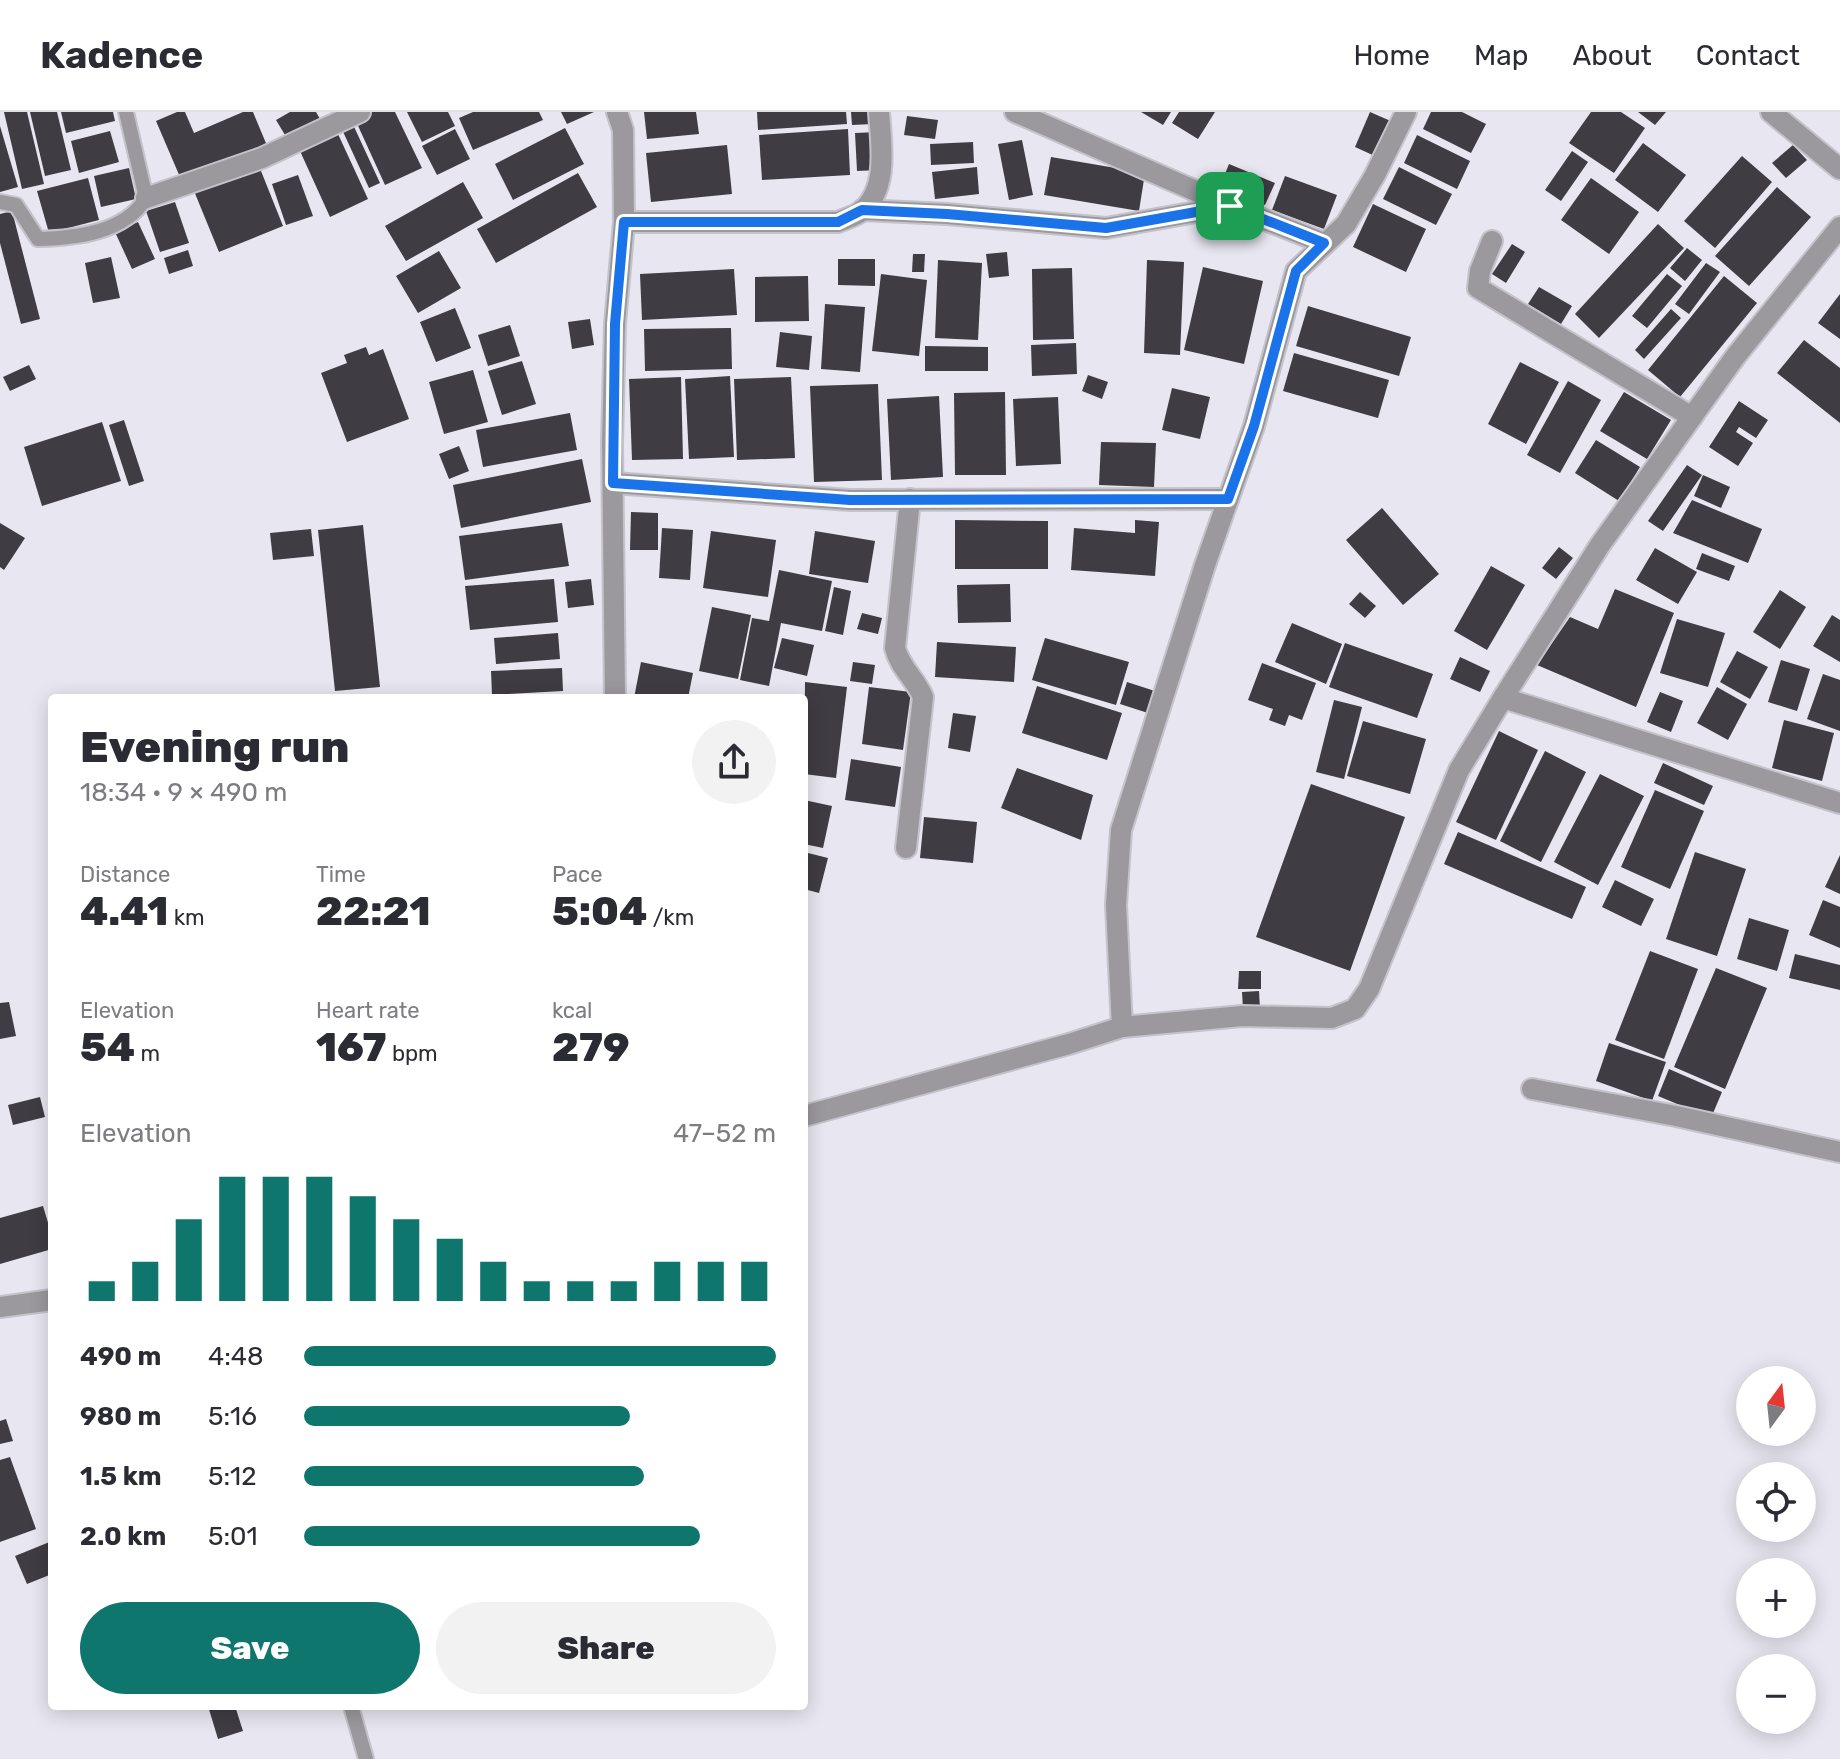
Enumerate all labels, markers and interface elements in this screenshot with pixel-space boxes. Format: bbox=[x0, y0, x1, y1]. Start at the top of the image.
text: Kadence bbox=[40, 32, 203, 78]
text: Home bbox=[1353, 39, 1430, 72]
text: Map bbox=[1474, 39, 1528, 72]
text: About bbox=[1572, 39, 1652, 72]
text: Contact bbox=[1696, 39, 1800, 72]
pin bbox=[1196, 172, 1264, 240]
icon: arrive bbox=[1208, 184, 1252, 228]
button: share bbox=[692, 720, 776, 804]
text: Evening run bbox=[80, 721, 349, 773]
text: 18:34 · 9 × 490 m bbox=[80, 777, 287, 808]
text: Distance bbox=[80, 861, 170, 888]
text: Time bbox=[316, 861, 366, 888]
text: Pace bbox=[552, 861, 603, 888]
text: 4.41 bbox=[80, 888, 168, 935]
text: 22:21 bbox=[316, 888, 431, 935]
text: 5:04 bbox=[552, 888, 647, 935]
text: km bbox=[168, 904, 205, 931]
text: /km bbox=[647, 904, 694, 931]
text: Elevation bbox=[80, 997, 174, 1024]
text: Heart rate bbox=[316, 997, 420, 1024]
text: kcal bbox=[552, 997, 592, 1024]
text: 54 bbox=[80, 1024, 135, 1071]
text: 167 bbox=[316, 1024, 387, 1071]
text: 279 bbox=[552, 1024, 630, 1071]
text: m bbox=[135, 1040, 160, 1067]
text: bpm bbox=[387, 1040, 438, 1067]
text: Elevation bbox=[80, 1118, 191, 1149]
text: 47–52 m bbox=[673, 1118, 776, 1149]
text: 490 m bbox=[80, 1341, 161, 1372]
text: 4:48 bbox=[208, 1341, 263, 1372]
north arrow bbox=[1736, 1366, 1816, 1446]
map controls bbox=[1736, 1366, 1816, 1734]
text: 980 m bbox=[80, 1401, 161, 1432]
text: 5:16 bbox=[208, 1401, 257, 1432]
text: 1.5 km bbox=[80, 1461, 162, 1492]
text: 5:12 bbox=[208, 1461, 257, 1492]
button: locate bbox=[1736, 1462, 1816, 1542]
text: 2.0 km bbox=[80, 1521, 166, 1552]
text: 5:01 bbox=[208, 1521, 258, 1552]
button: + bbox=[1736, 1558, 1816, 1638]
button: Save bbox=[80, 1602, 420, 1694]
button: Share bbox=[436, 1602, 776, 1694]
button: − bbox=[1736, 1654, 1816, 1734]

